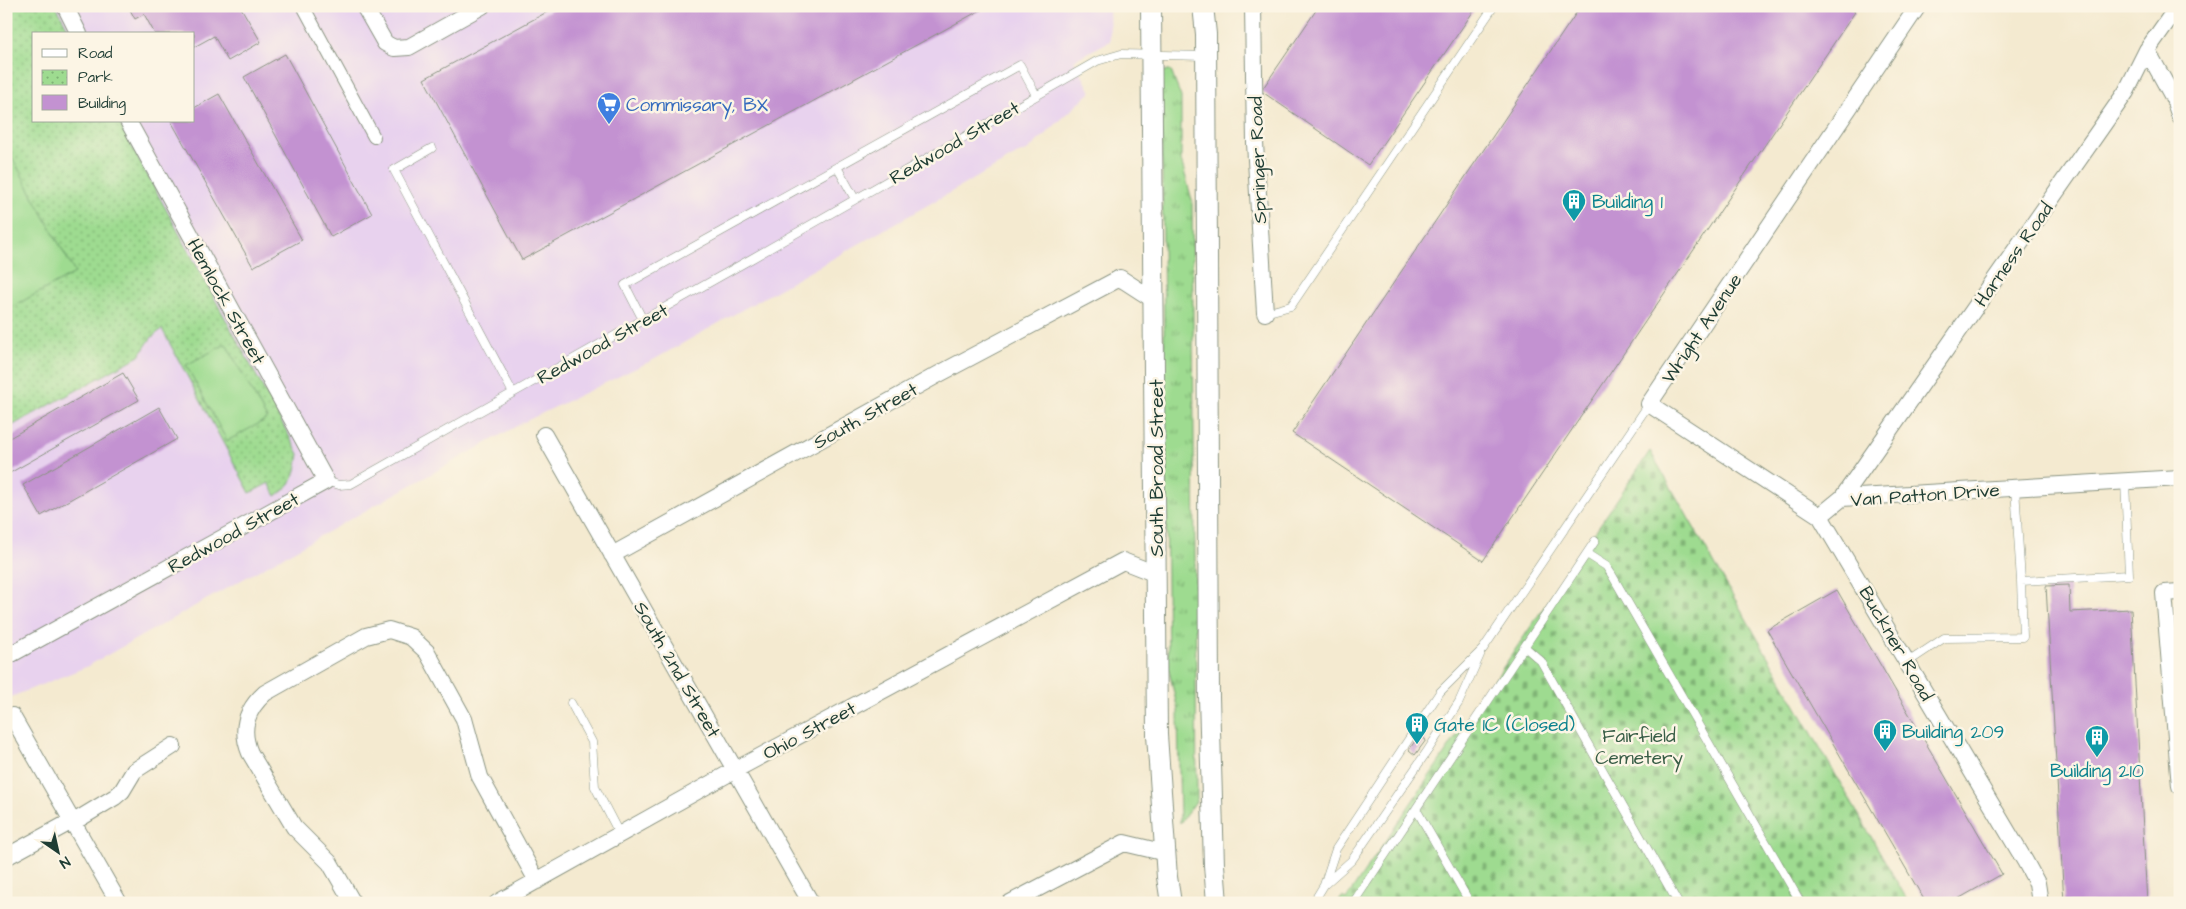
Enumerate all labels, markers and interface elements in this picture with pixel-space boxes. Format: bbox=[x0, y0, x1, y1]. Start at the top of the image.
legend bbox=[32, 32, 195, 122]
text: Road bbox=[78, 43, 113, 64]
text: Park bbox=[78, 67, 113, 88]
supermarket icon: Commissary, BX bbox=[596, 91, 622, 125]
place label: Commissary, BX bbox=[626, 92, 768, 120]
text: Building bbox=[78, 93, 126, 115]
street label: Redwood Street bbox=[885, 95, 1025, 192]
street label: Springer Road bbox=[1243, 95, 1275, 224]
building icon: Building 1 bbox=[1561, 188, 1587, 222]
place label: Building 1 bbox=[1592, 189, 1664, 217]
street label: Harness Road bbox=[1968, 197, 2060, 312]
street label: Hemlock Street bbox=[180, 234, 272, 370]
street label: Wright Avenue bbox=[1655, 268, 1750, 390]
street label: Redwood Street bbox=[532, 297, 674, 392]
street label: South Street bbox=[809, 376, 923, 456]
street label: South Broad Street bbox=[1144, 379, 1171, 557]
street label: Van Patton Drive bbox=[1850, 477, 2001, 514]
street label: Redwood Street bbox=[163, 486, 305, 581]
street label: Buckner Road bbox=[1852, 581, 1940, 706]
street label: South 2nd Street bbox=[627, 596, 727, 743]
street label: Ohio Street bbox=[758, 695, 861, 767]
building icon: Gate 1C (Closed) bbox=[1404, 711, 1430, 745]
place label: Gate 1C (Closed) bbox=[1434, 712, 1575, 739]
building icon: Building 209 bbox=[1872, 718, 1898, 752]
place label: Building 209 bbox=[1902, 719, 2004, 747]
park label: Fairfield Cemetery bbox=[1595, 723, 1683, 773]
building icon: Building 210 bbox=[2084, 724, 2110, 758]
place label: Building 210 bbox=[2050, 758, 2144, 786]
north arrow bbox=[32, 826, 82, 876]
text: N bbox=[55, 851, 74, 873]

